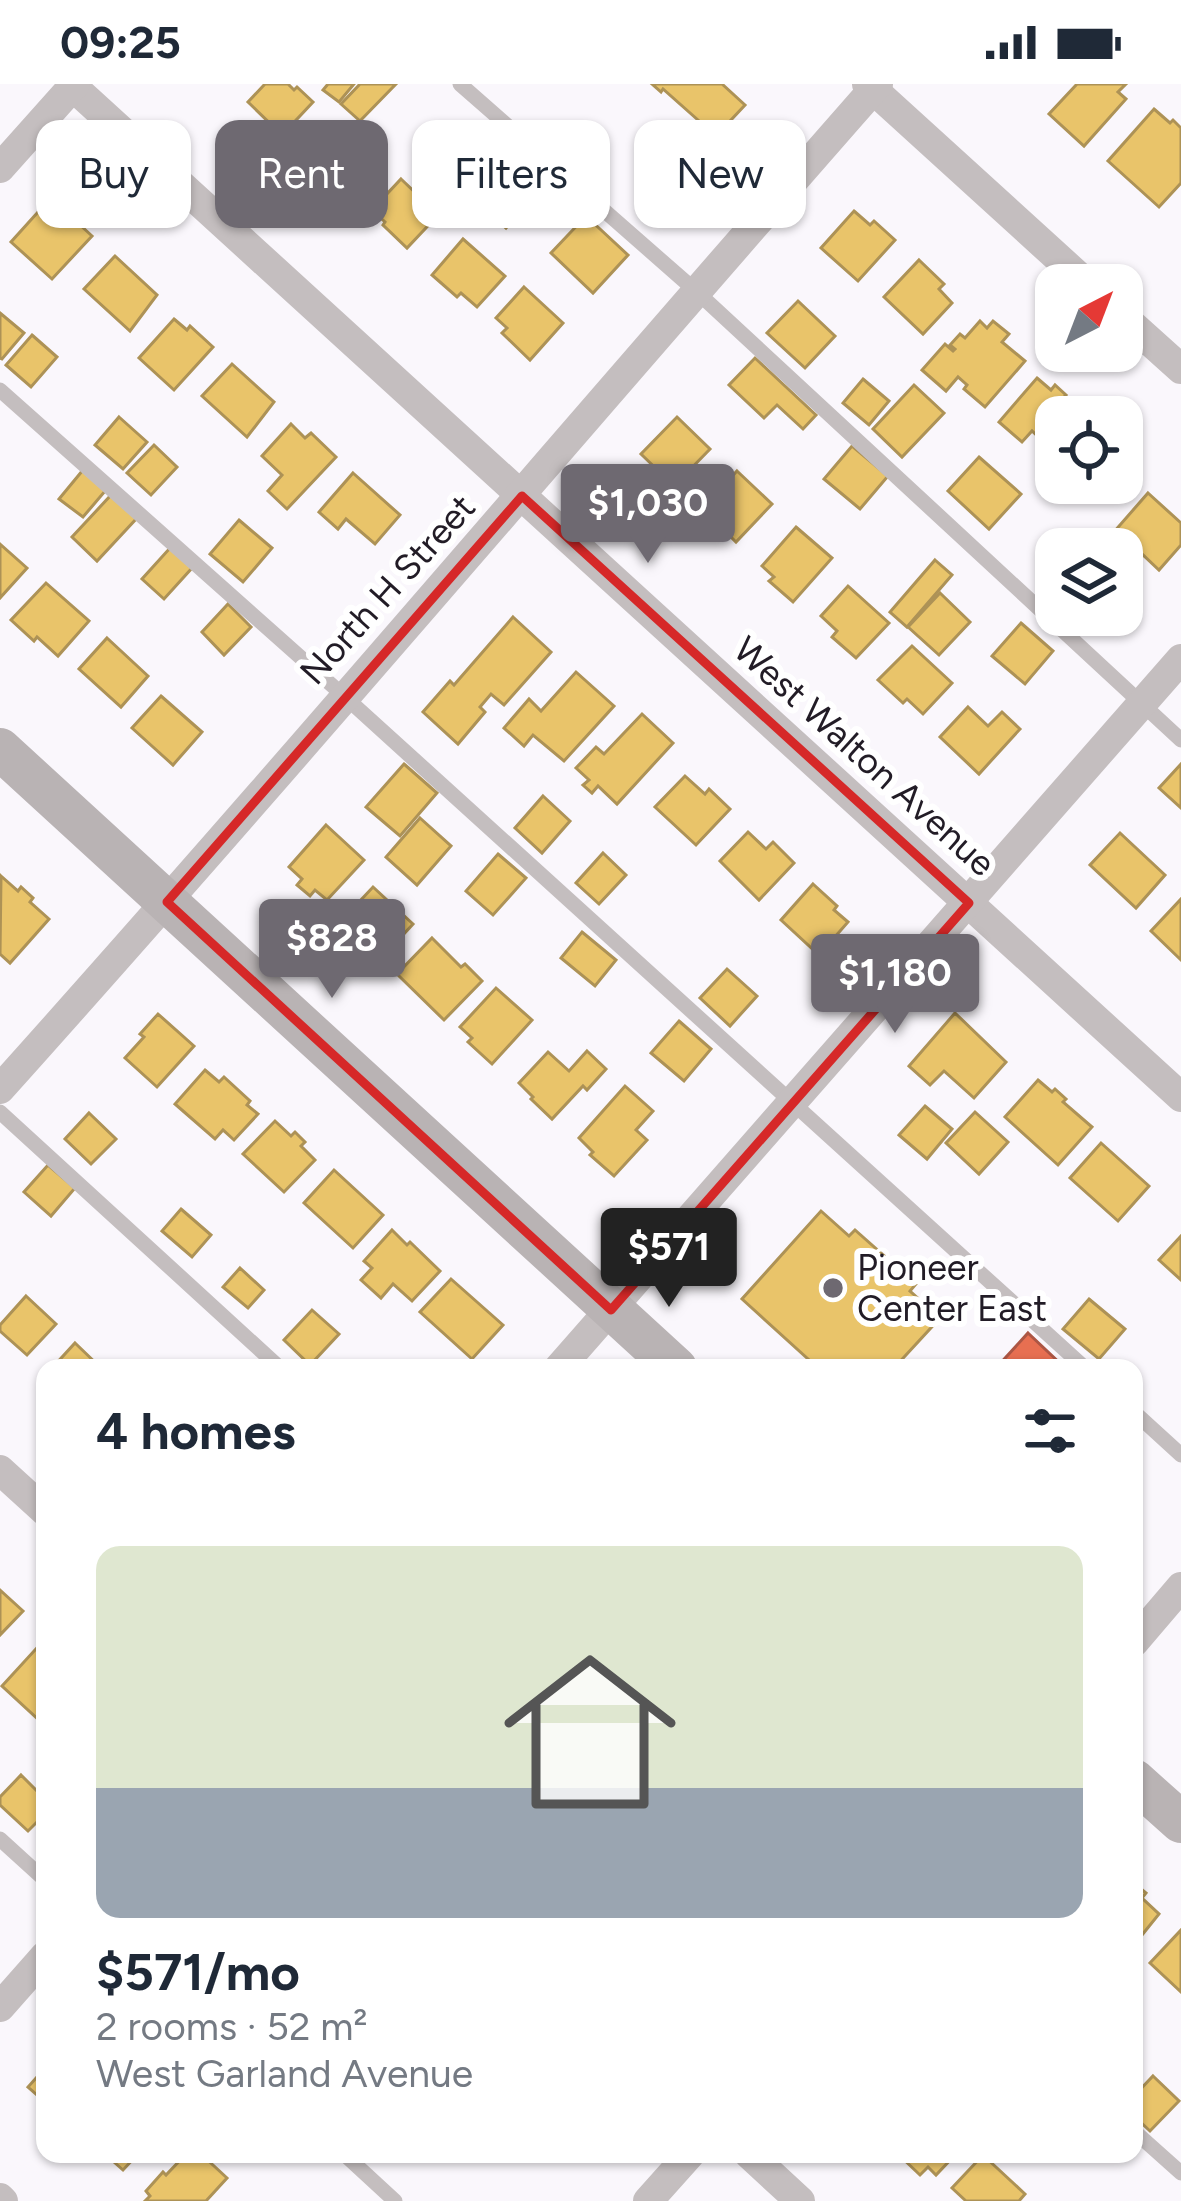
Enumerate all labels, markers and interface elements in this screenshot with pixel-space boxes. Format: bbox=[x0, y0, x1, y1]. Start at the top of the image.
text: 09:25 bbox=[60, 15, 181, 69]
chip: Buy bbox=[36, 120, 191, 228]
chip: Rent bbox=[215, 120, 388, 228]
chip: Filters bbox=[412, 120, 610, 228]
chip: New bbox=[634, 120, 806, 228]
north arrow bbox=[1035, 264, 1143, 372]
map controls bbox=[1035, 264, 1143, 636]
button: locate bbox=[1035, 396, 1143, 504]
pin: $1,030 bbox=[550, 464, 746, 566]
text: $1,030 bbox=[588, 479, 708, 526]
street label: North H Street bbox=[291, 486, 484, 693]
button: layers bbox=[1035, 528, 1143, 636]
street label: West Walton Avenue bbox=[725, 628, 1004, 885]
pin: $828 bbox=[261, 899, 403, 1001]
text: $828 bbox=[286, 914, 378, 961]
pin: $1,180 bbox=[797, 934, 993, 1036]
text: $1,180 bbox=[838, 949, 952, 996]
pin: $571 bbox=[598, 1208, 740, 1310]
text: $571 bbox=[628, 1223, 710, 1270]
place label: Pioneer Center East bbox=[857, 1246, 1047, 1330]
marker: Pioneer Center East bbox=[820, 1275, 846, 1301]
icon: filters bbox=[1017, 1398, 1083, 1464]
text: 4 homes bbox=[96, 1401, 296, 1462]
icon: home bbox=[482, 1624, 698, 1840]
text: $571/mo bbox=[96, 1942, 300, 2003]
text: 2 rooms · 52 m² bbox=[96, 2003, 368, 2050]
text: West Garland Avenue bbox=[96, 2050, 473, 2097]

